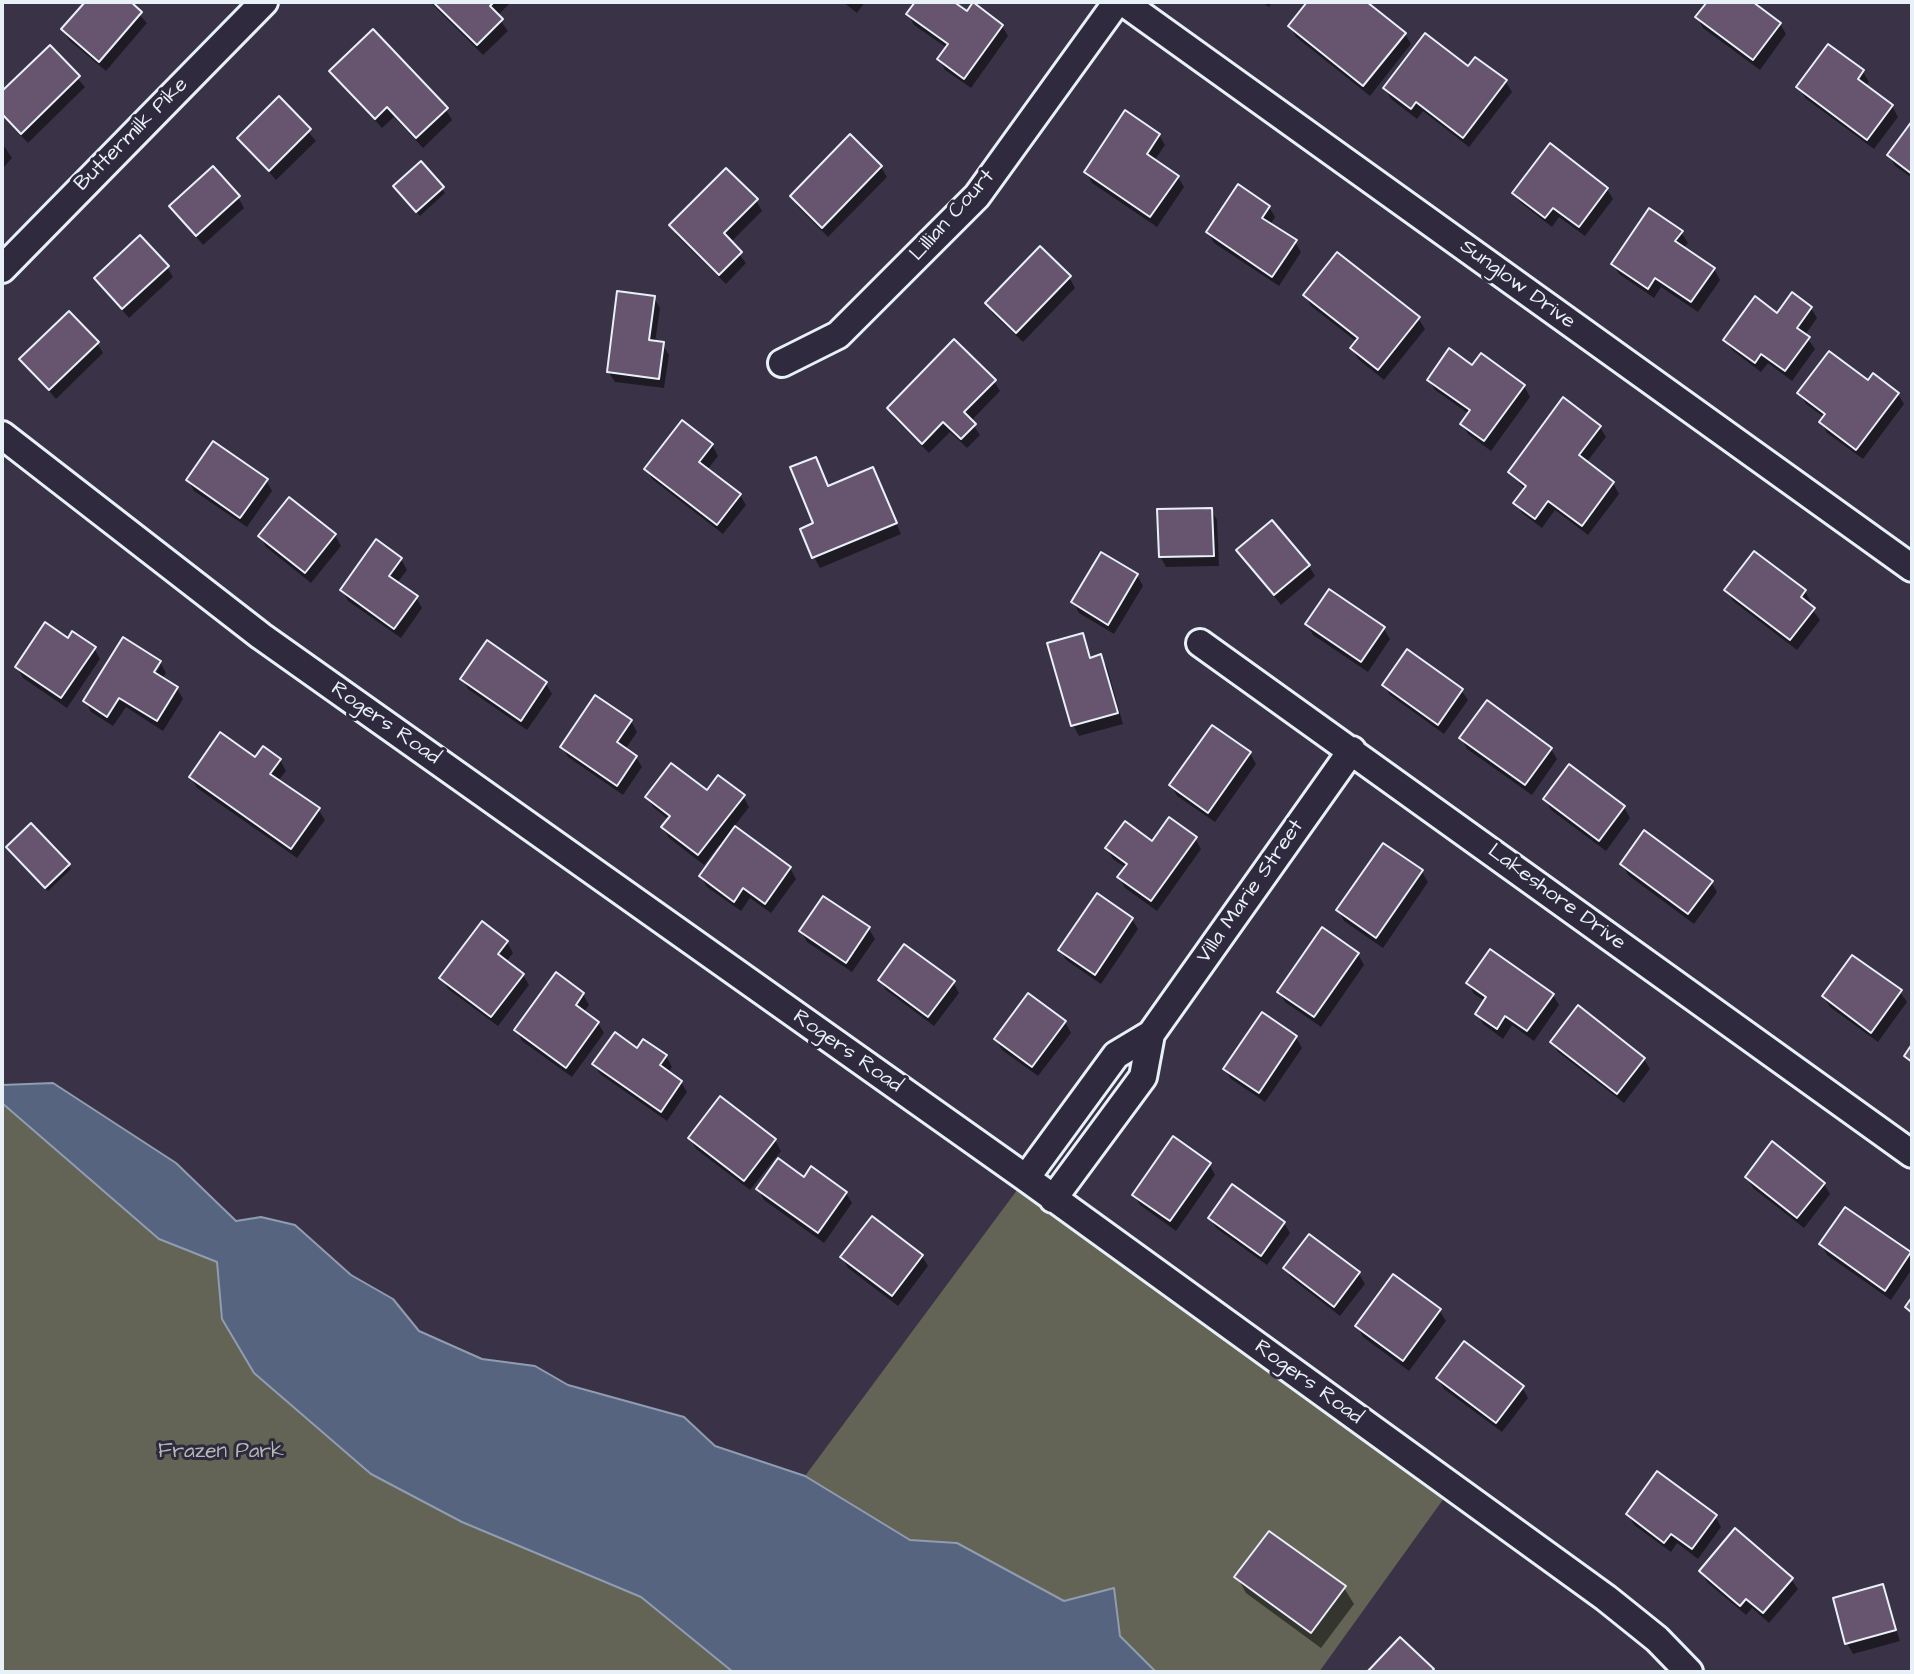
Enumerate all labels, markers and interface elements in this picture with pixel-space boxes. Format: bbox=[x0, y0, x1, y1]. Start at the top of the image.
street label: Buttermilk Pike bbox=[70, 73, 194, 197]
street label: Lillian Court bbox=[905, 165, 1001, 267]
street label: Sunglow Drive bbox=[1454, 235, 1580, 335]
street label: Rogers Road bbox=[325, 677, 445, 771]
street label: Villa Marie Street bbox=[1192, 815, 1310, 969]
street label: Lakeshore Drive bbox=[1482, 840, 1630, 956]
street label: Rogers Road bbox=[787, 1005, 907, 1099]
street label: Rogers Road bbox=[1249, 1335, 1367, 1431]
park label: Frazen Park bbox=[158, 1440, 284, 1466]

